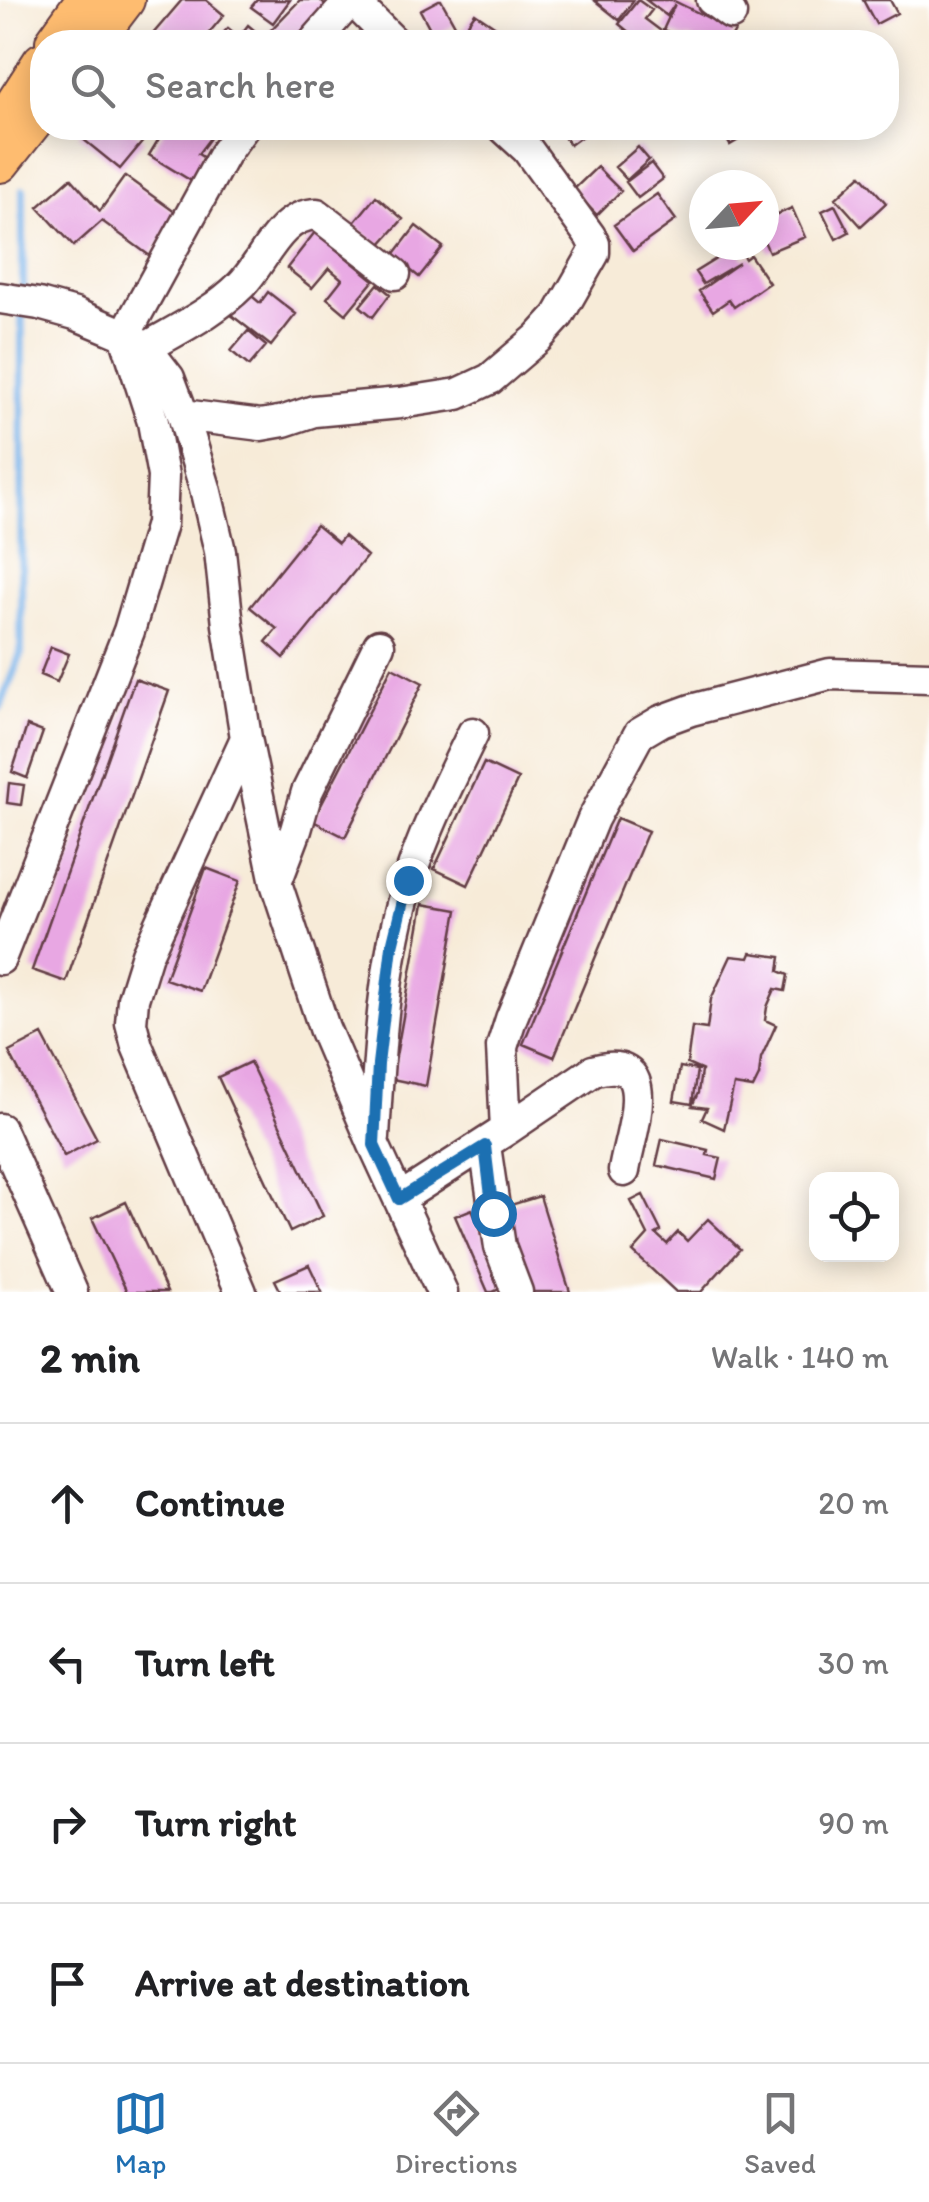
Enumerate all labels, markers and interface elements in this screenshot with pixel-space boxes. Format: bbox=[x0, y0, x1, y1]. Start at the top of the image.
search box bbox=[30, 30, 899, 140]
icon: search bbox=[65, 58, 120, 113]
text: Search here bbox=[145, 62, 336, 108]
north arrow bbox=[689, 170, 779, 260]
route end bbox=[386, 858, 432, 904]
map controls bbox=[809, 1172, 899, 1262]
button: locate bbox=[809, 1172, 899, 1262]
route start bbox=[471, 1191, 517, 1237]
text: 2 min bbox=[40, 1332, 140, 1383]
text: Walk · 140 m bbox=[711, 1338, 889, 1376]
icon: ahead bbox=[40, 1476, 95, 1531]
text: Continue bbox=[135, 1480, 285, 1526]
text: 20 m bbox=[818, 1484, 889, 1522]
icon: left bbox=[40, 1636, 95, 1691]
text: Turn left bbox=[135, 1640, 275, 1686]
text: 30 m bbox=[818, 1644, 889, 1682]
icon: right bbox=[40, 1796, 95, 1851]
text: Turn right bbox=[135, 1800, 297, 1846]
text: 90 m bbox=[818, 1804, 889, 1842]
icon: arrive bbox=[40, 1956, 95, 2011]
text: Arrive at destination bbox=[135, 1960, 470, 2006]
tab: Map bbox=[113, 2086, 168, 2180]
tab: Directions bbox=[395, 2086, 518, 2180]
tab: Saved bbox=[744, 2086, 816, 2180]

